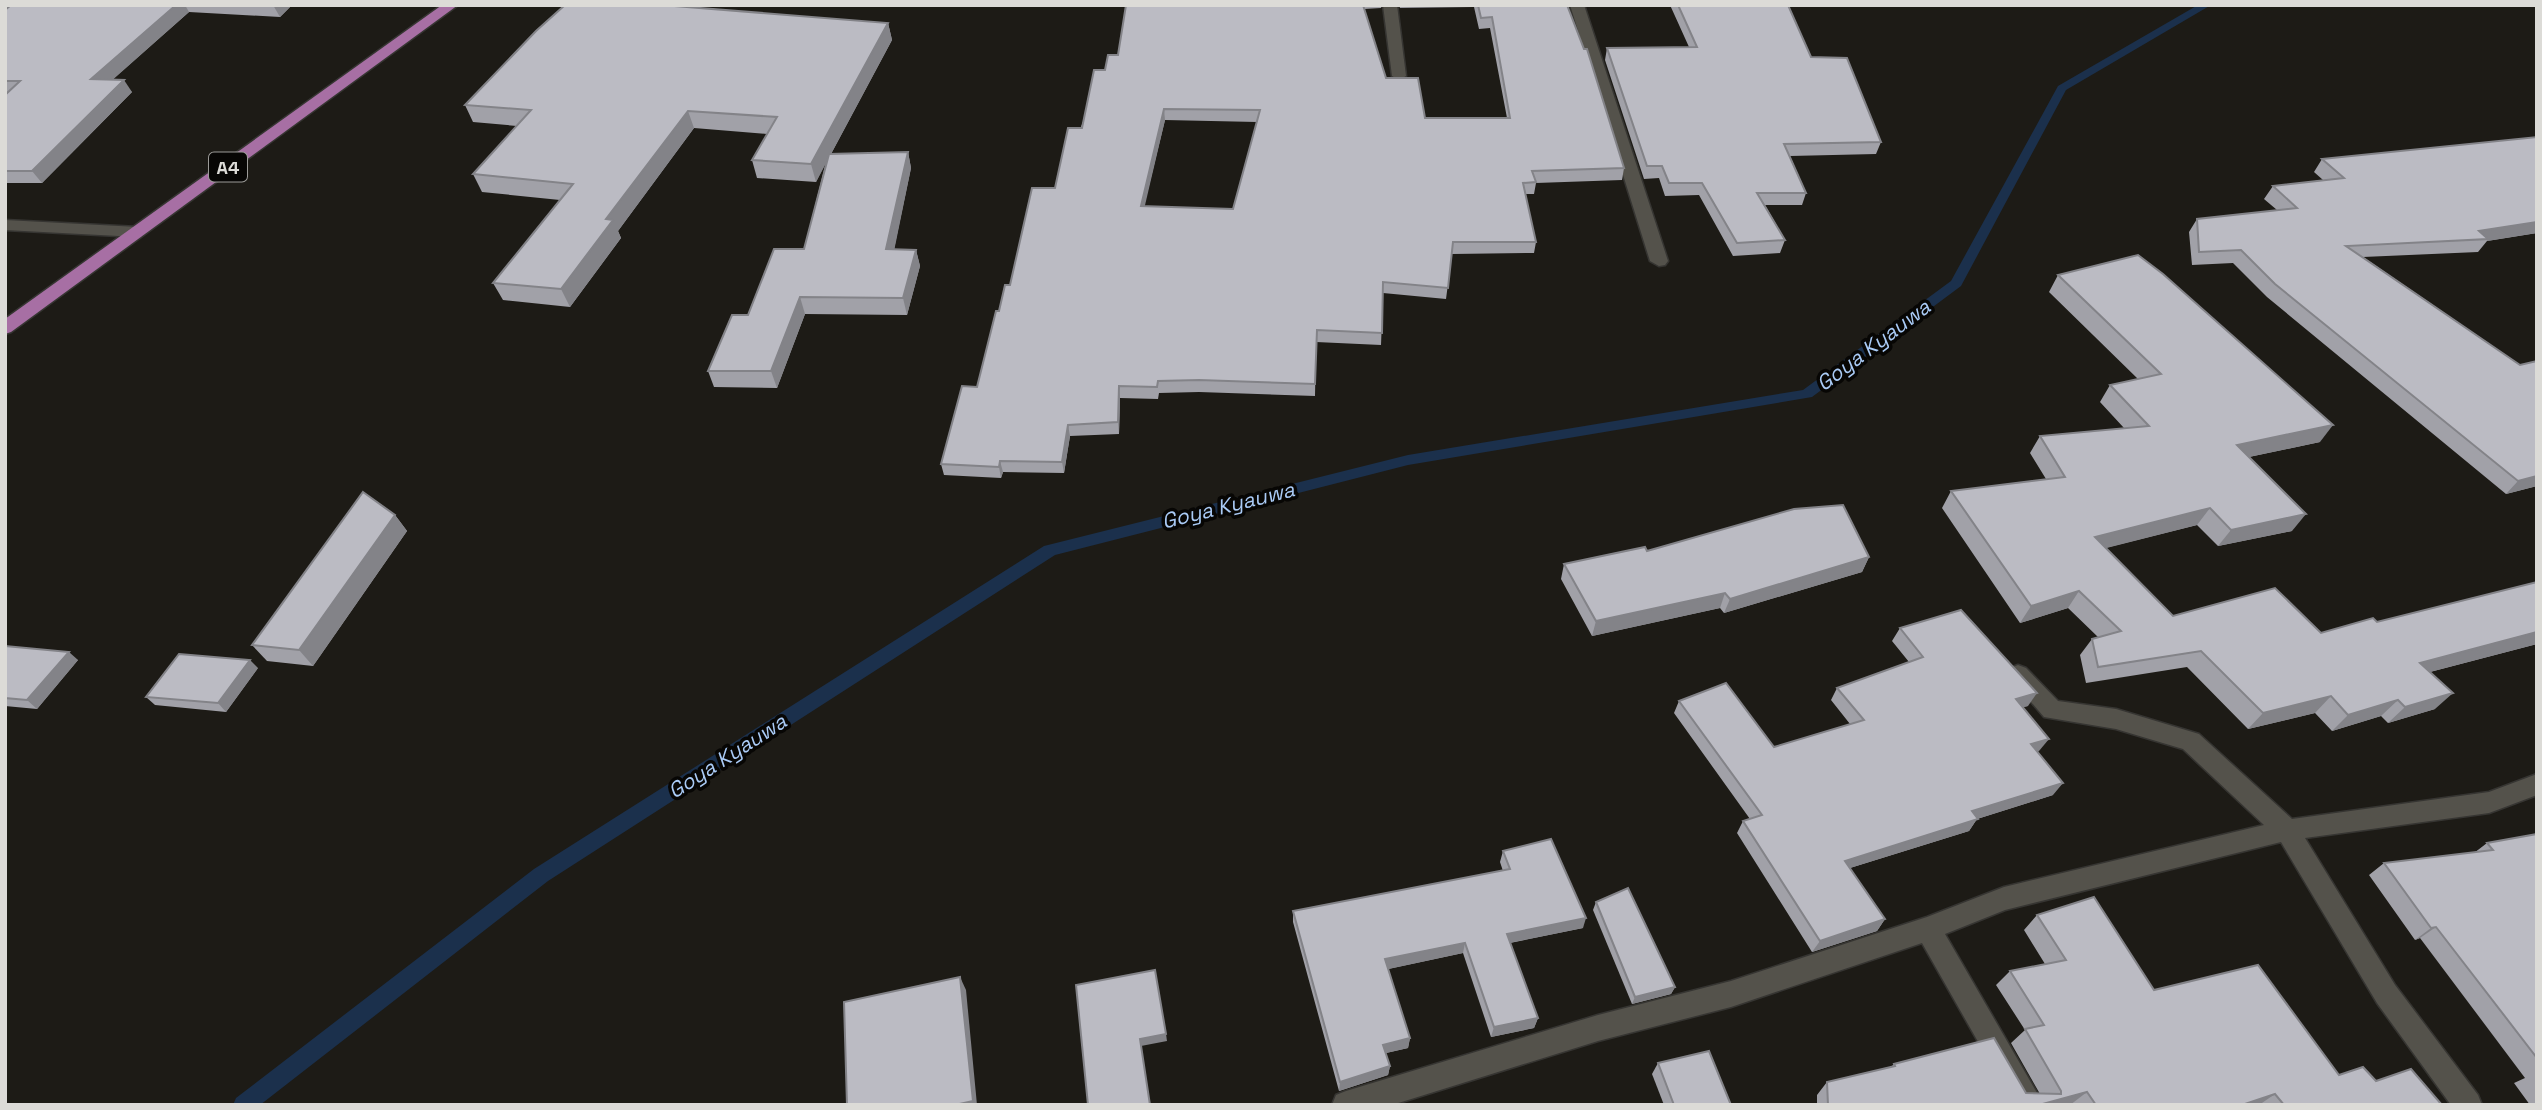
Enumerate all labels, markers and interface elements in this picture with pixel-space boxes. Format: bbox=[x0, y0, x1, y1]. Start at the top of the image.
road number: A4 bbox=[209, 152, 247, 182]
water label: Goya Kyauwa bbox=[1811, 293, 1936, 397]
water label: Goya Kyauwa bbox=[1159, 475, 1298, 535]
water label: Goya Kyauwa bbox=[663, 707, 792, 804]

